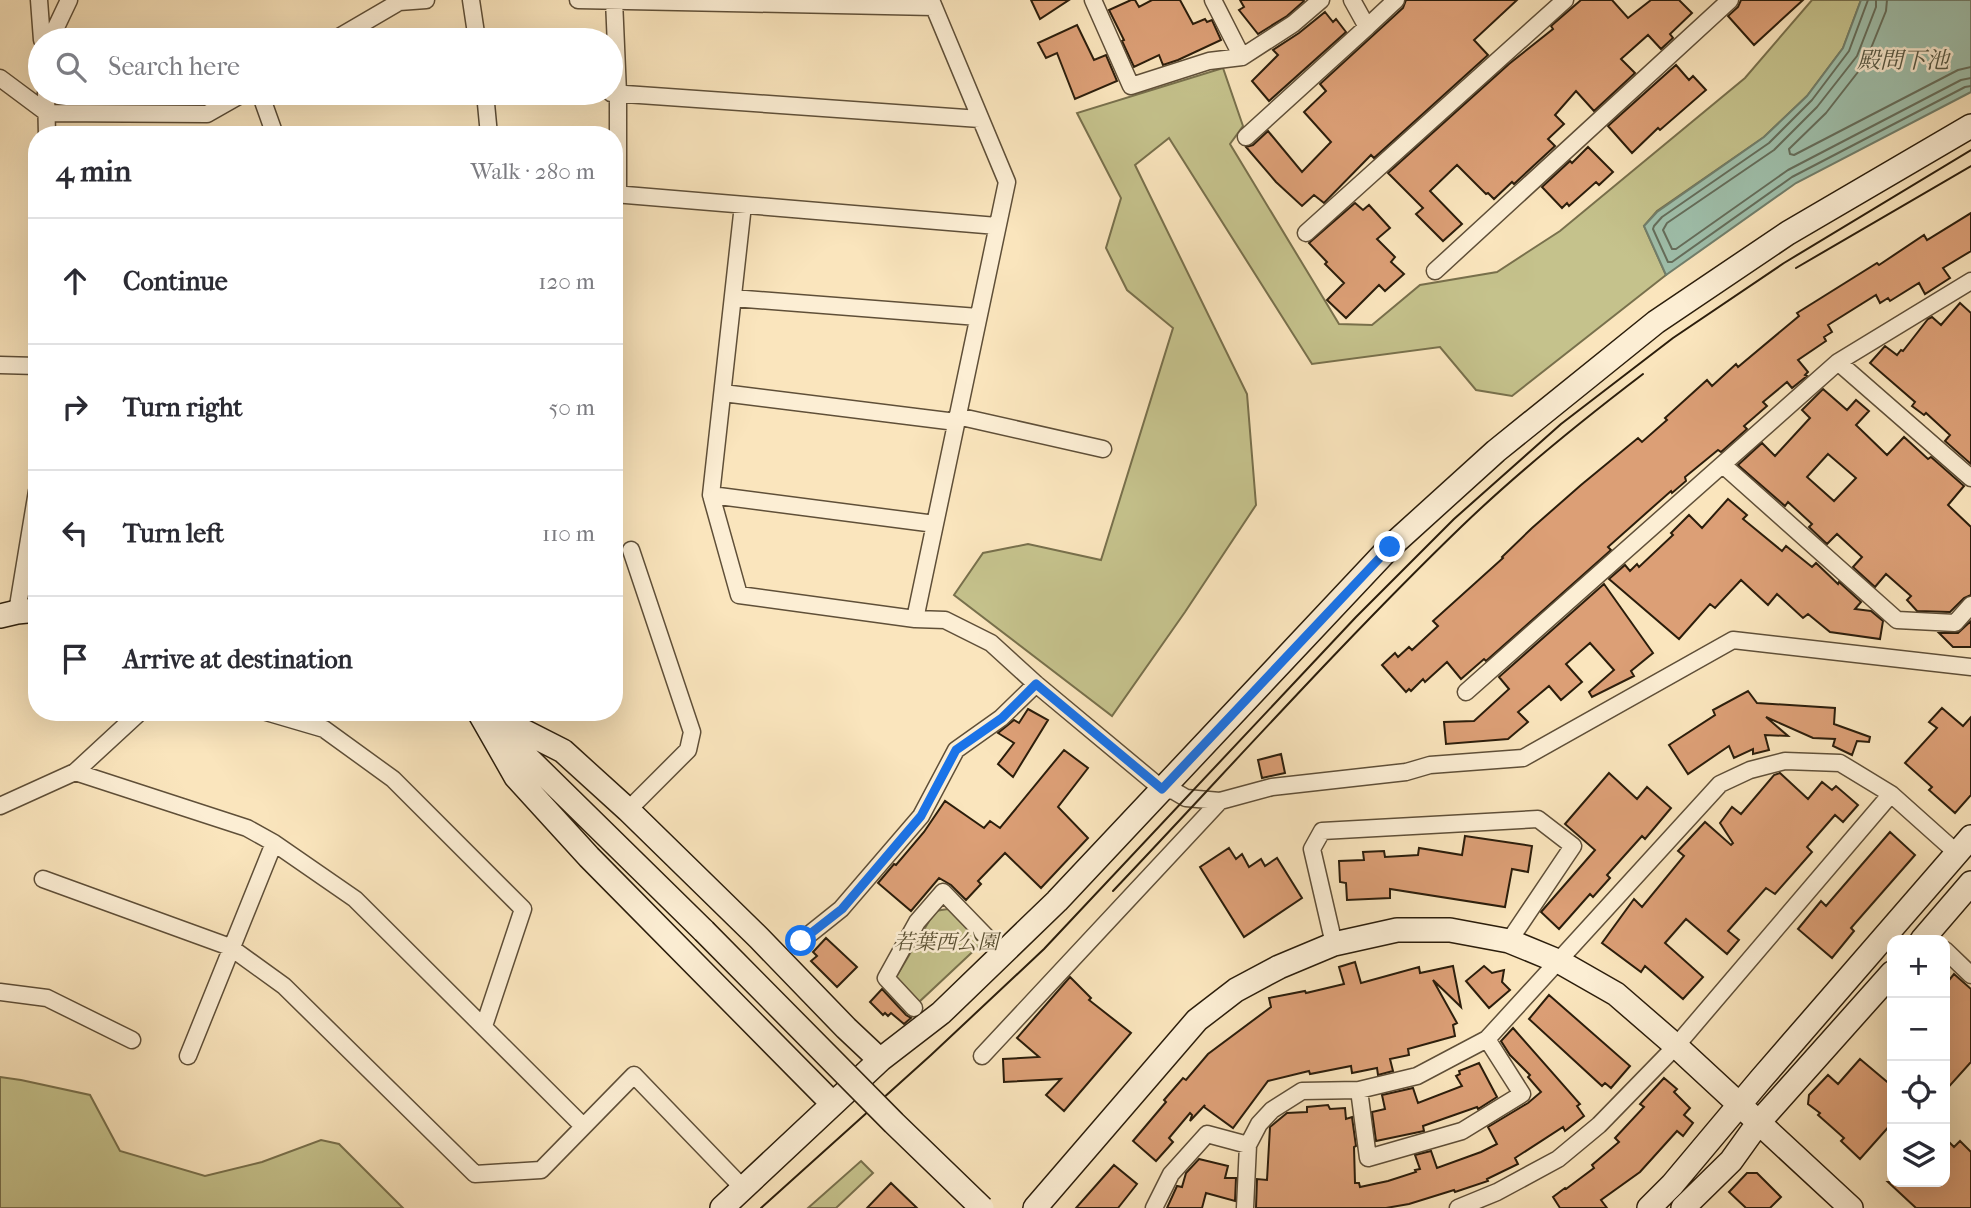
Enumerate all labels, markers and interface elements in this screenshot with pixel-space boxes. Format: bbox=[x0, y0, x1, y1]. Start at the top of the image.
search box bbox=[28, 28, 623, 105]
water label: 殿問下池 bbox=[1857, 47, 1952, 74]
icon: search bbox=[52, 48, 90, 86]
text: Search here bbox=[108, 51, 240, 82]
text: 4 min bbox=[56, 154, 131, 189]
text: Walk · 280 m bbox=[471, 158, 595, 185]
icon: ahead bbox=[56, 262, 94, 300]
text: Continue bbox=[123, 266, 228, 297]
text: 120 m bbox=[538, 268, 595, 295]
icon: right bbox=[56, 388, 94, 426]
text: Turn right bbox=[123, 392, 243, 423]
text: 50 m bbox=[548, 394, 595, 421]
icon: left bbox=[56, 514, 94, 552]
text: Turn left bbox=[123, 518, 224, 549]
text: 110 m bbox=[542, 520, 595, 547]
route end bbox=[1374, 531, 1405, 562]
icon: arrive bbox=[56, 640, 94, 678]
text: Arrive at destination bbox=[123, 644, 353, 675]
route start bbox=[785, 925, 816, 956]
park label: 若葉西公園 bbox=[894, 930, 1001, 954]
map controls bbox=[1887, 935, 1950, 1187]
button: + bbox=[1887, 935, 1950, 998]
button: − bbox=[1887, 998, 1950, 1061]
button: locate bbox=[1887, 1061, 1950, 1124]
button: layers bbox=[1887, 1124, 1950, 1187]

